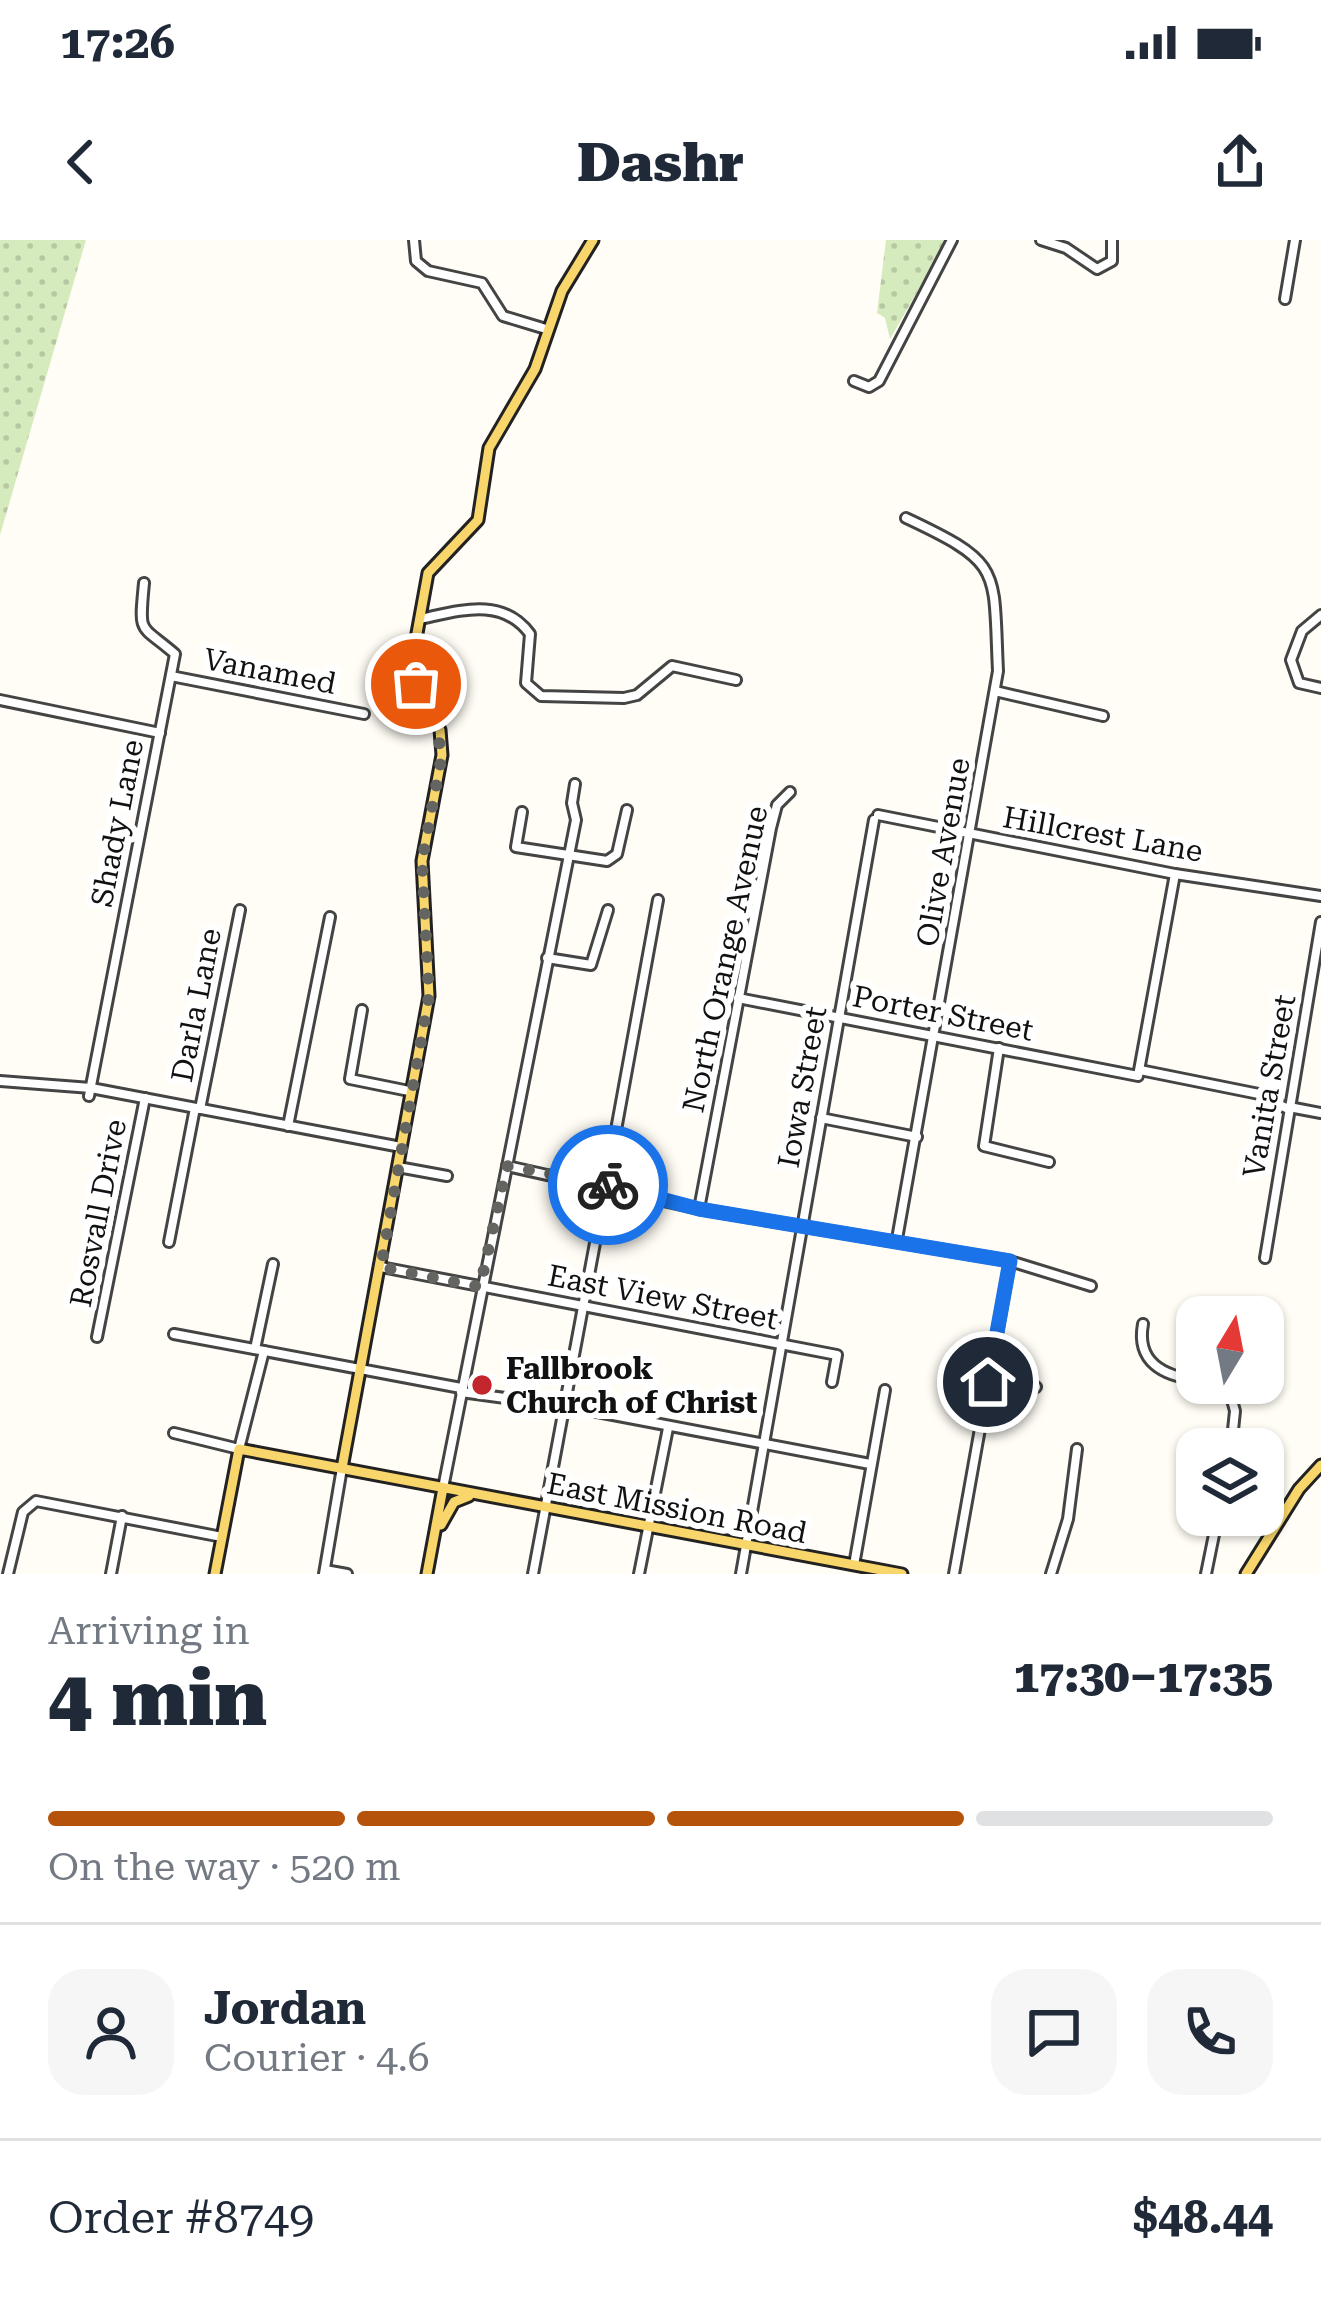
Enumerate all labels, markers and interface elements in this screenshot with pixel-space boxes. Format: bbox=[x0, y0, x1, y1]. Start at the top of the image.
text: 17:26 bbox=[60, 16, 175, 69]
icon: back bbox=[48, 129, 114, 195]
icon: share bbox=[1207, 129, 1273, 195]
text: Dashr bbox=[577, 131, 744, 194]
pin bbox=[365, 633, 467, 735]
street label: Vanamed bbox=[201, 641, 339, 701]
icon: bag bbox=[383, 651, 449, 717]
street label: Shady Lane bbox=[84, 736, 150, 910]
street label: Olive Avenue bbox=[909, 755, 977, 949]
street label: Hillcrest Lane bbox=[1000, 799, 1206, 869]
street label: North Orange Avenue bbox=[675, 803, 775, 1115]
street label: Darla Lane bbox=[164, 925, 228, 1085]
street label: Porter Street bbox=[850, 978, 1036, 1048]
street label: Vanita Street bbox=[1236, 992, 1302, 1180]
street label: Iowa Street bbox=[771, 1004, 833, 1170]
street label: Rosvall Drive bbox=[63, 1116, 133, 1310]
courier bbox=[548, 1125, 668, 1245]
icon: bike bbox=[575, 1152, 641, 1218]
street label: East View Street bbox=[545, 1258, 781, 1336]
north arrow bbox=[1176, 1296, 1284, 1404]
map controls bbox=[1176, 1296, 1284, 1536]
pin bbox=[937, 1331, 1039, 1433]
icon: home bbox=[955, 1349, 1021, 1415]
place label: Fallbrook Church of Christ bbox=[506, 1351, 757, 1420]
marker: Fallbrook Church of Christ bbox=[469, 1372, 495, 1398]
button: layers bbox=[1176, 1428, 1284, 1536]
street label: East Mission Road bbox=[544, 1466, 810, 1550]
text: Arriving in bbox=[48, 1608, 250, 1654]
text: 17:30–17:35 bbox=[1014, 1650, 1273, 1703]
text: 4 min bbox=[48, 1653, 267, 1744]
text: On the way · 520 m bbox=[48, 1844, 400, 1890]
button: person bbox=[48, 1969, 174, 2095]
button: chat bbox=[991, 1969, 1117, 2095]
button: phone bbox=[1147, 1969, 1273, 2095]
text: Jordan bbox=[204, 1982, 366, 2035]
text: Courier · 4.6 bbox=[204, 2035, 430, 2081]
text: Order #8749 bbox=[48, 2191, 314, 2244]
text: $48.44 bbox=[1133, 2191, 1273, 2244]

